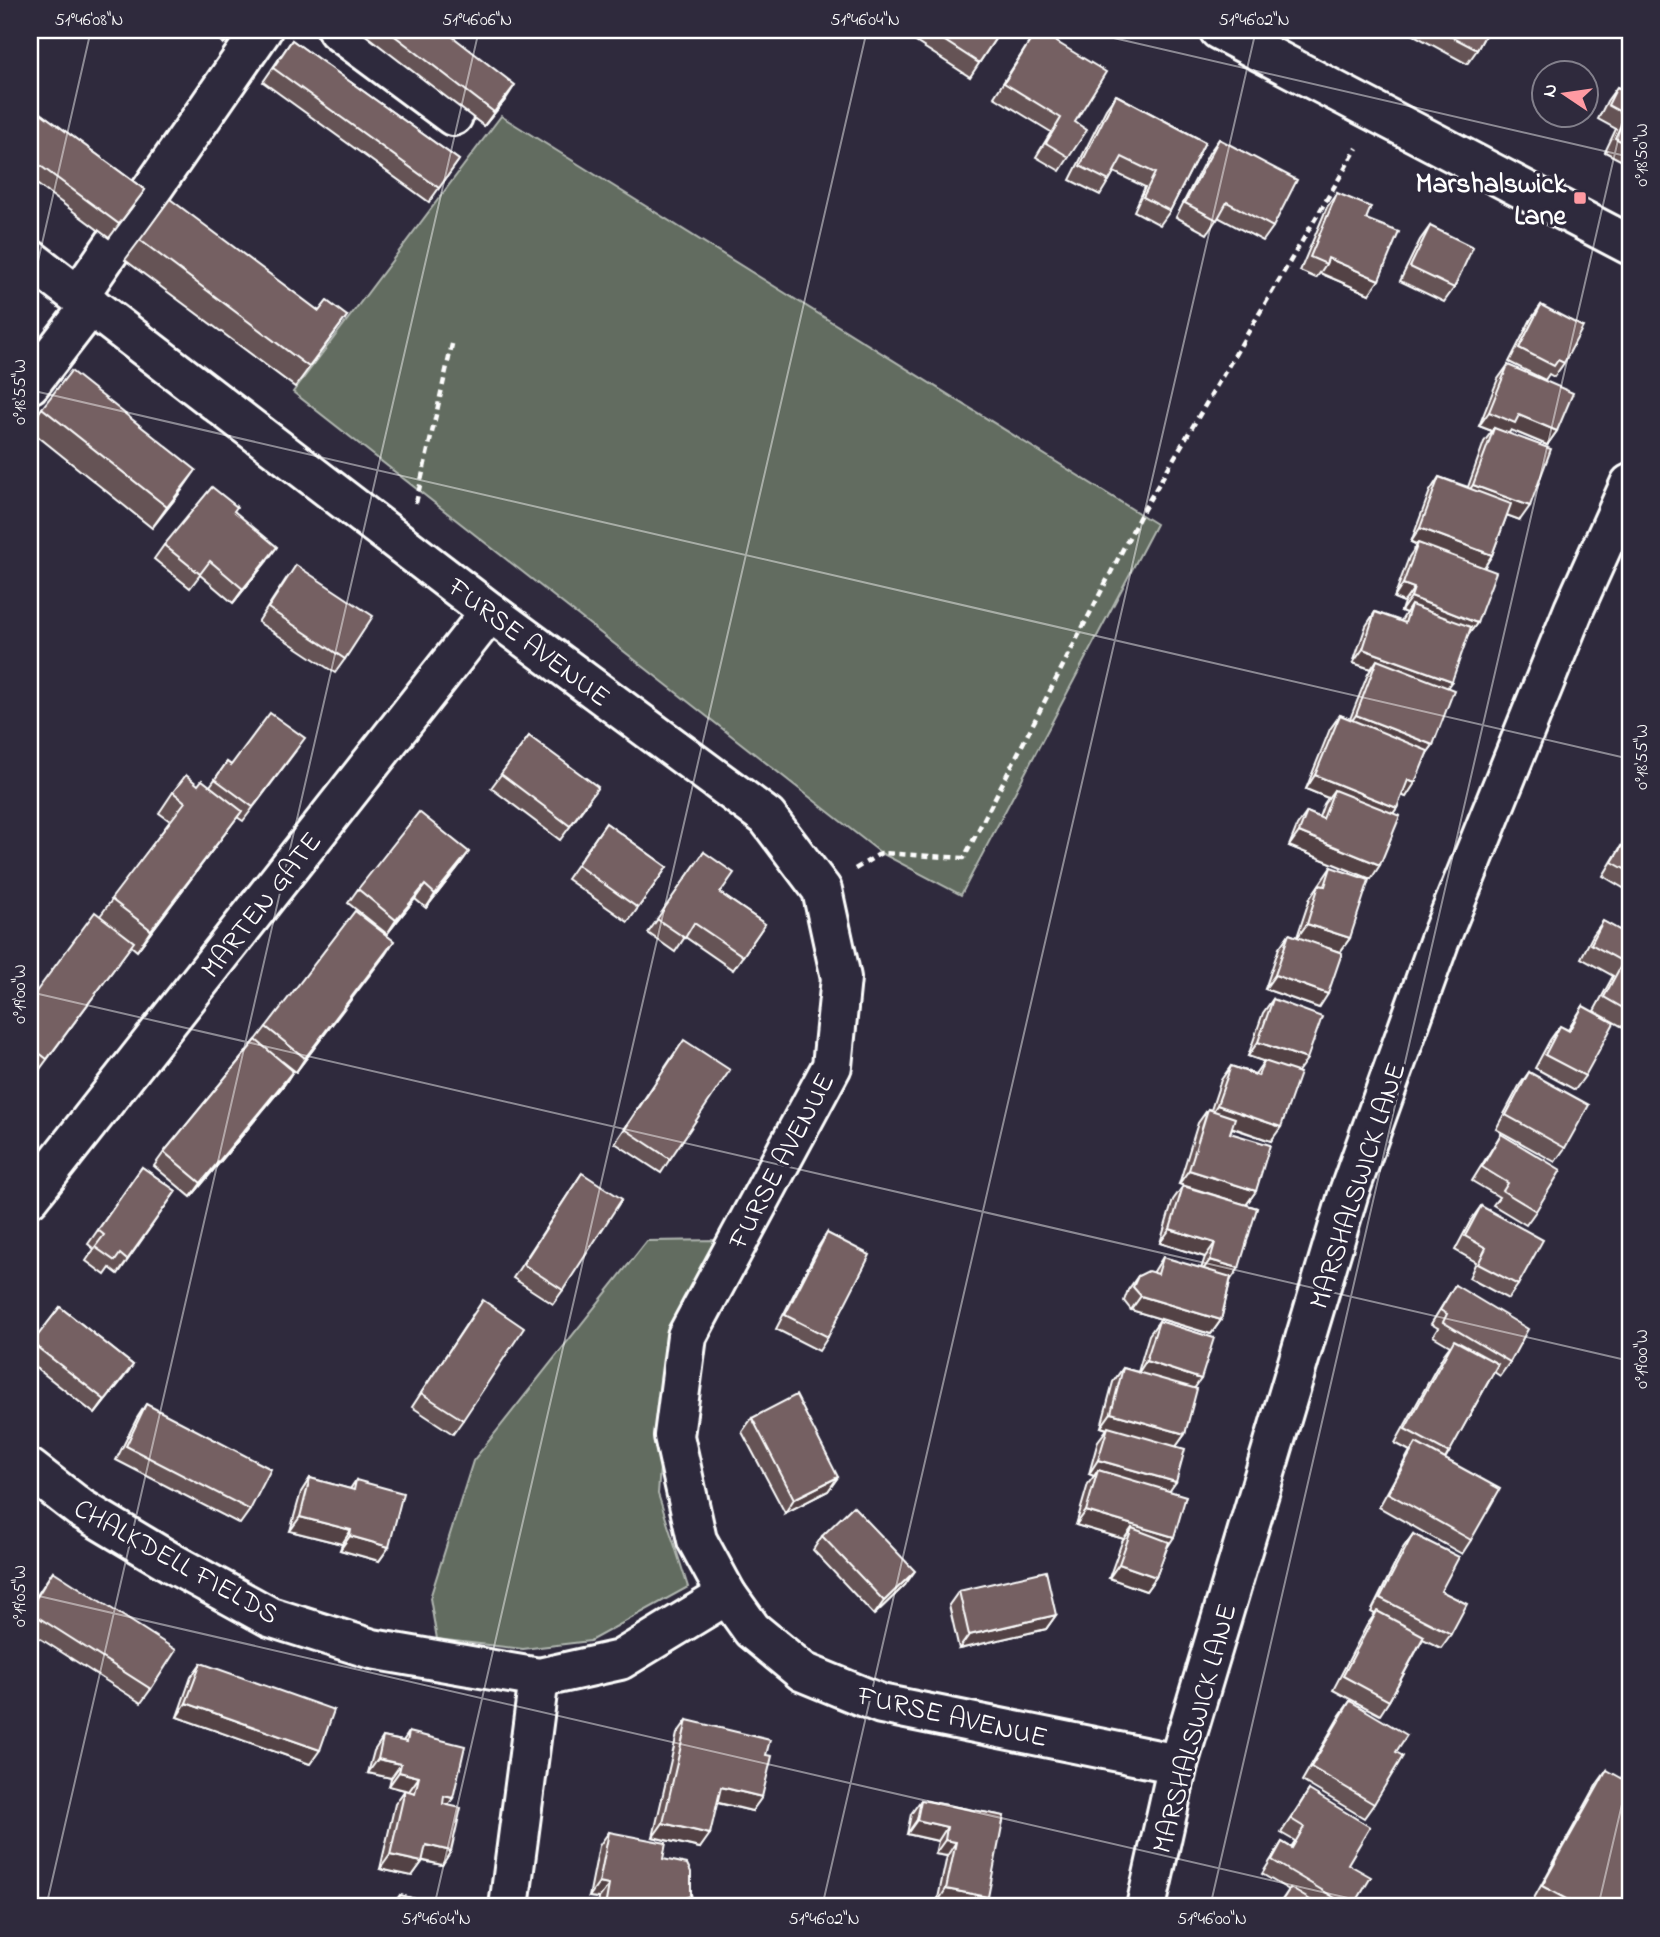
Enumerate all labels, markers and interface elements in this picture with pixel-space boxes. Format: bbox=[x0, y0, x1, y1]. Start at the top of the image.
text: 51°46'08"N bbox=[55, 8, 123, 34]
text: 51°46'06"N bbox=[442, 8, 512, 34]
text: 51°46'04"N bbox=[830, 8, 900, 34]
text: 51°46'02"N bbox=[1218, 8, 1290, 34]
north arrow bbox=[1530, 60, 1600, 130]
text: N bbox=[1536, 81, 1566, 100]
text: 0°18'50"W bbox=[1630, 123, 1656, 187]
place label: Marshalswick Lane bbox=[1415, 165, 1567, 238]
marker: Marshalswick Lane bbox=[1572, 190, 1588, 206]
text: 0°18'55"W bbox=[8, 359, 34, 425]
street label: FURSE AVENUE bbox=[437, 568, 618, 719]
text: 0°18'55"W bbox=[1630, 724, 1656, 790]
street label: MARTEN GATE bbox=[192, 824, 333, 988]
text: 0°19'00"W bbox=[8, 964, 34, 1024]
street label: MARSHALSWICK LANE bbox=[1300, 1057, 1419, 1315]
street label: FURSE AVENUE bbox=[719, 1066, 847, 1258]
text: 0°19'00"W bbox=[1630, 1329, 1656, 1389]
street label: CHALKDELL FIELDS bbox=[65, 1490, 285, 1636]
text: 0°19'05"W bbox=[8, 1565, 34, 1627]
street label: MARSHALSWICK LANE bbox=[1143, 1599, 1249, 1858]
street label: FURSE AVENUE bbox=[852, 1676, 1051, 1760]
text: 51°46'04"N bbox=[401, 1907, 471, 1933]
text: 51°46'02"N bbox=[788, 1907, 860, 1933]
text: 51°46'00"N bbox=[1177, 1907, 1247, 1933]

